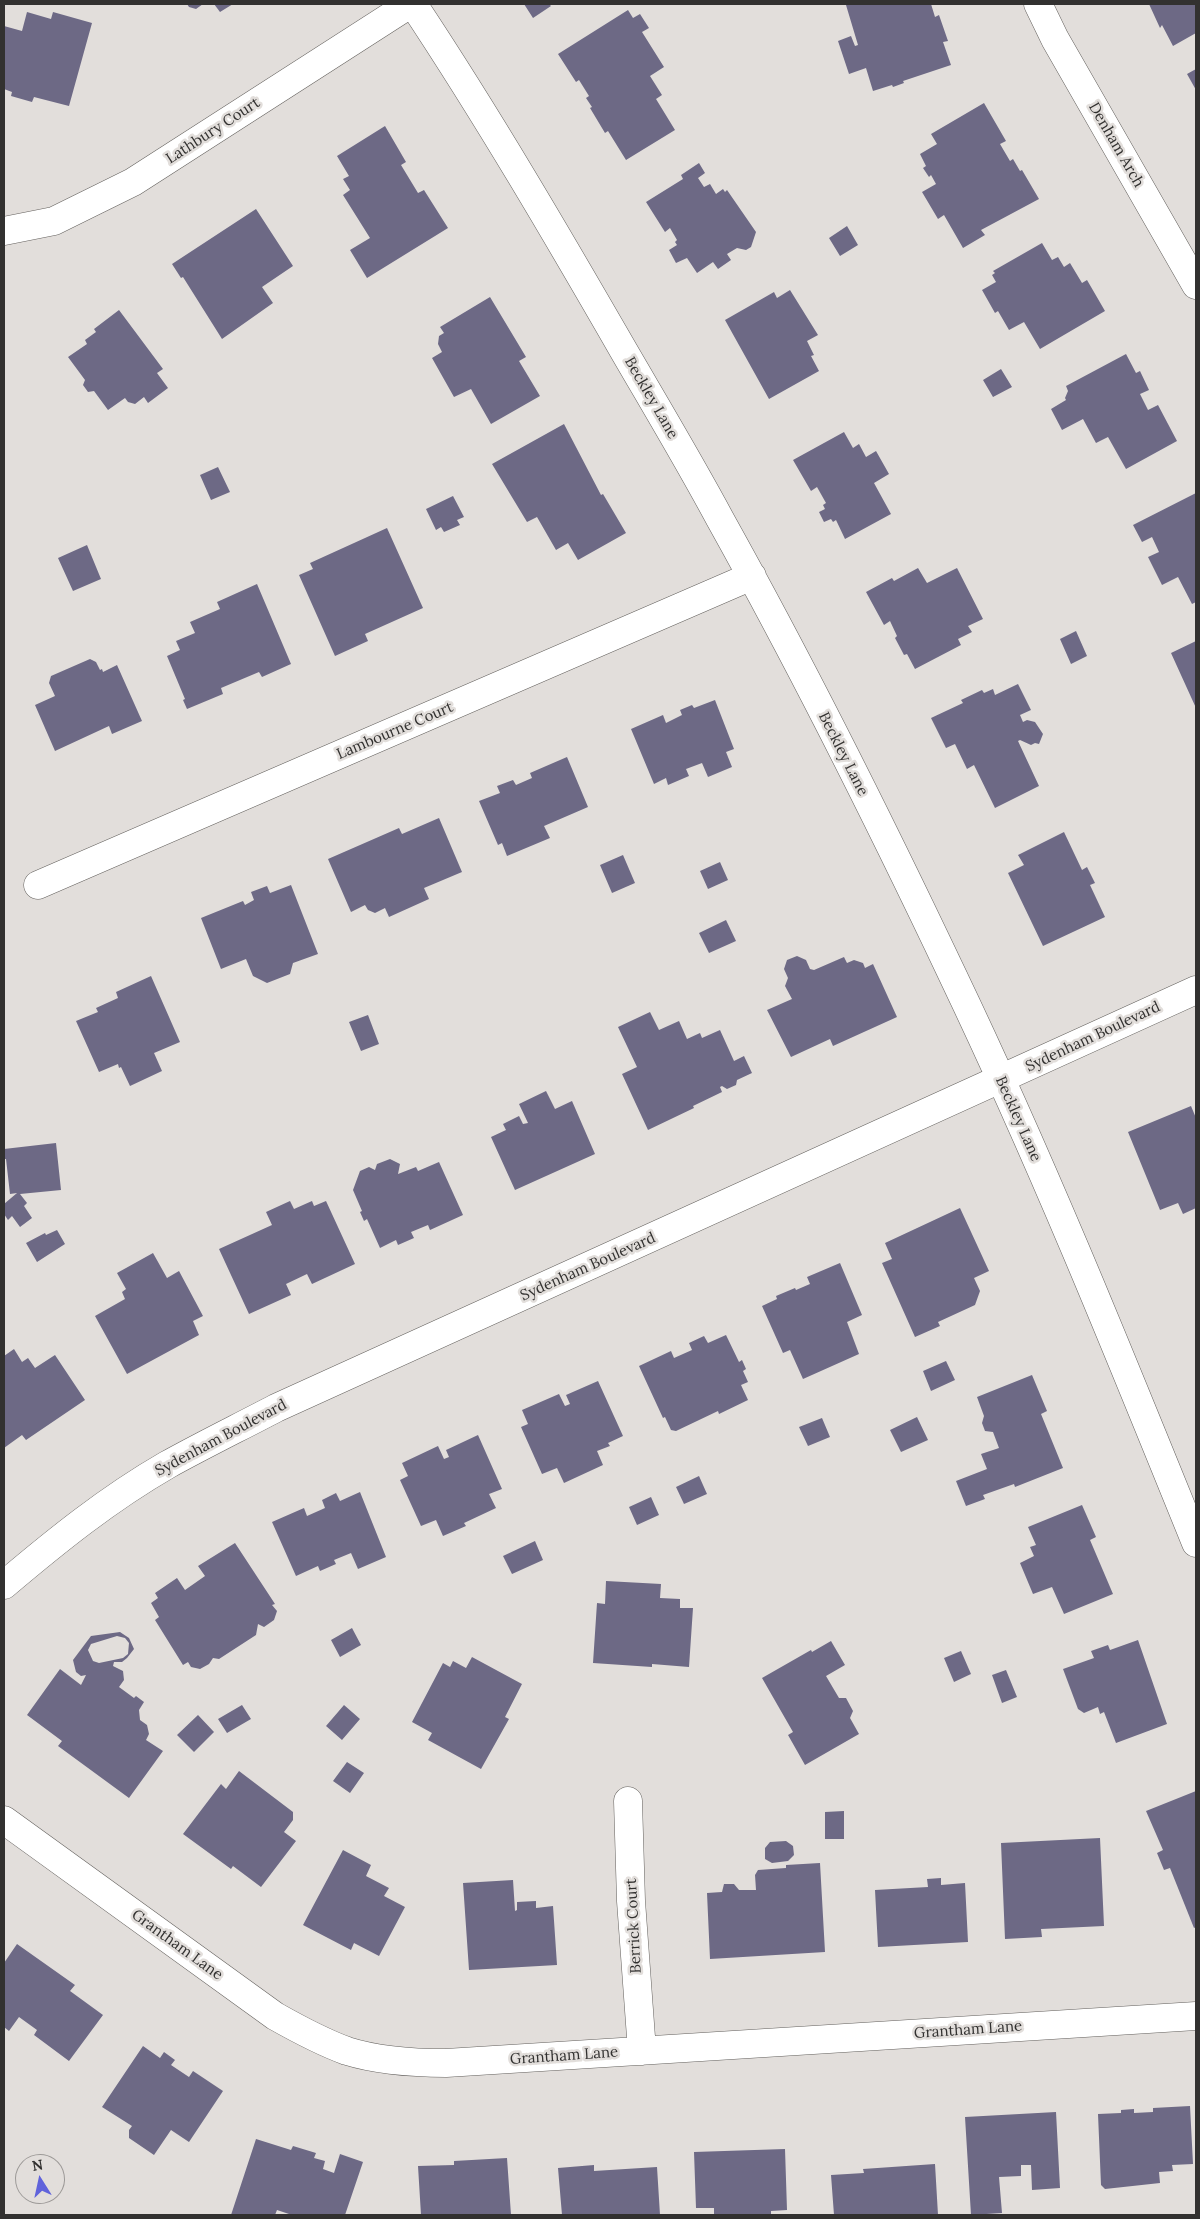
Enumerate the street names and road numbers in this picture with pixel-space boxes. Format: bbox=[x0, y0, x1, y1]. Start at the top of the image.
street label: Lathbury Court bbox=[163, 94, 263, 168]
street label: Denham Arch bbox=[1084, 99, 1148, 191]
street label: Beckley Lane bbox=[620, 354, 682, 442]
street label: Lambourne Court bbox=[334, 698, 456, 764]
street label: Beckley Lane bbox=[814, 709, 872, 799]
street label: Sydenham Boulevard bbox=[1023, 998, 1163, 1076]
street label: Beckley Lane bbox=[991, 1074, 1045, 1164]
street label: Sydenham Boulevard bbox=[518, 1229, 658, 1305]
street label: Sydenham Boulevard bbox=[152, 1396, 290, 1480]
street label: Berrick Court bbox=[623, 1878, 645, 1974]
street label: Grantham Lane bbox=[128, 1906, 226, 1984]
street label: Grantham Lane bbox=[913, 2017, 1023, 2043]
street label: Grantham Lane bbox=[509, 2043, 619, 2069]

